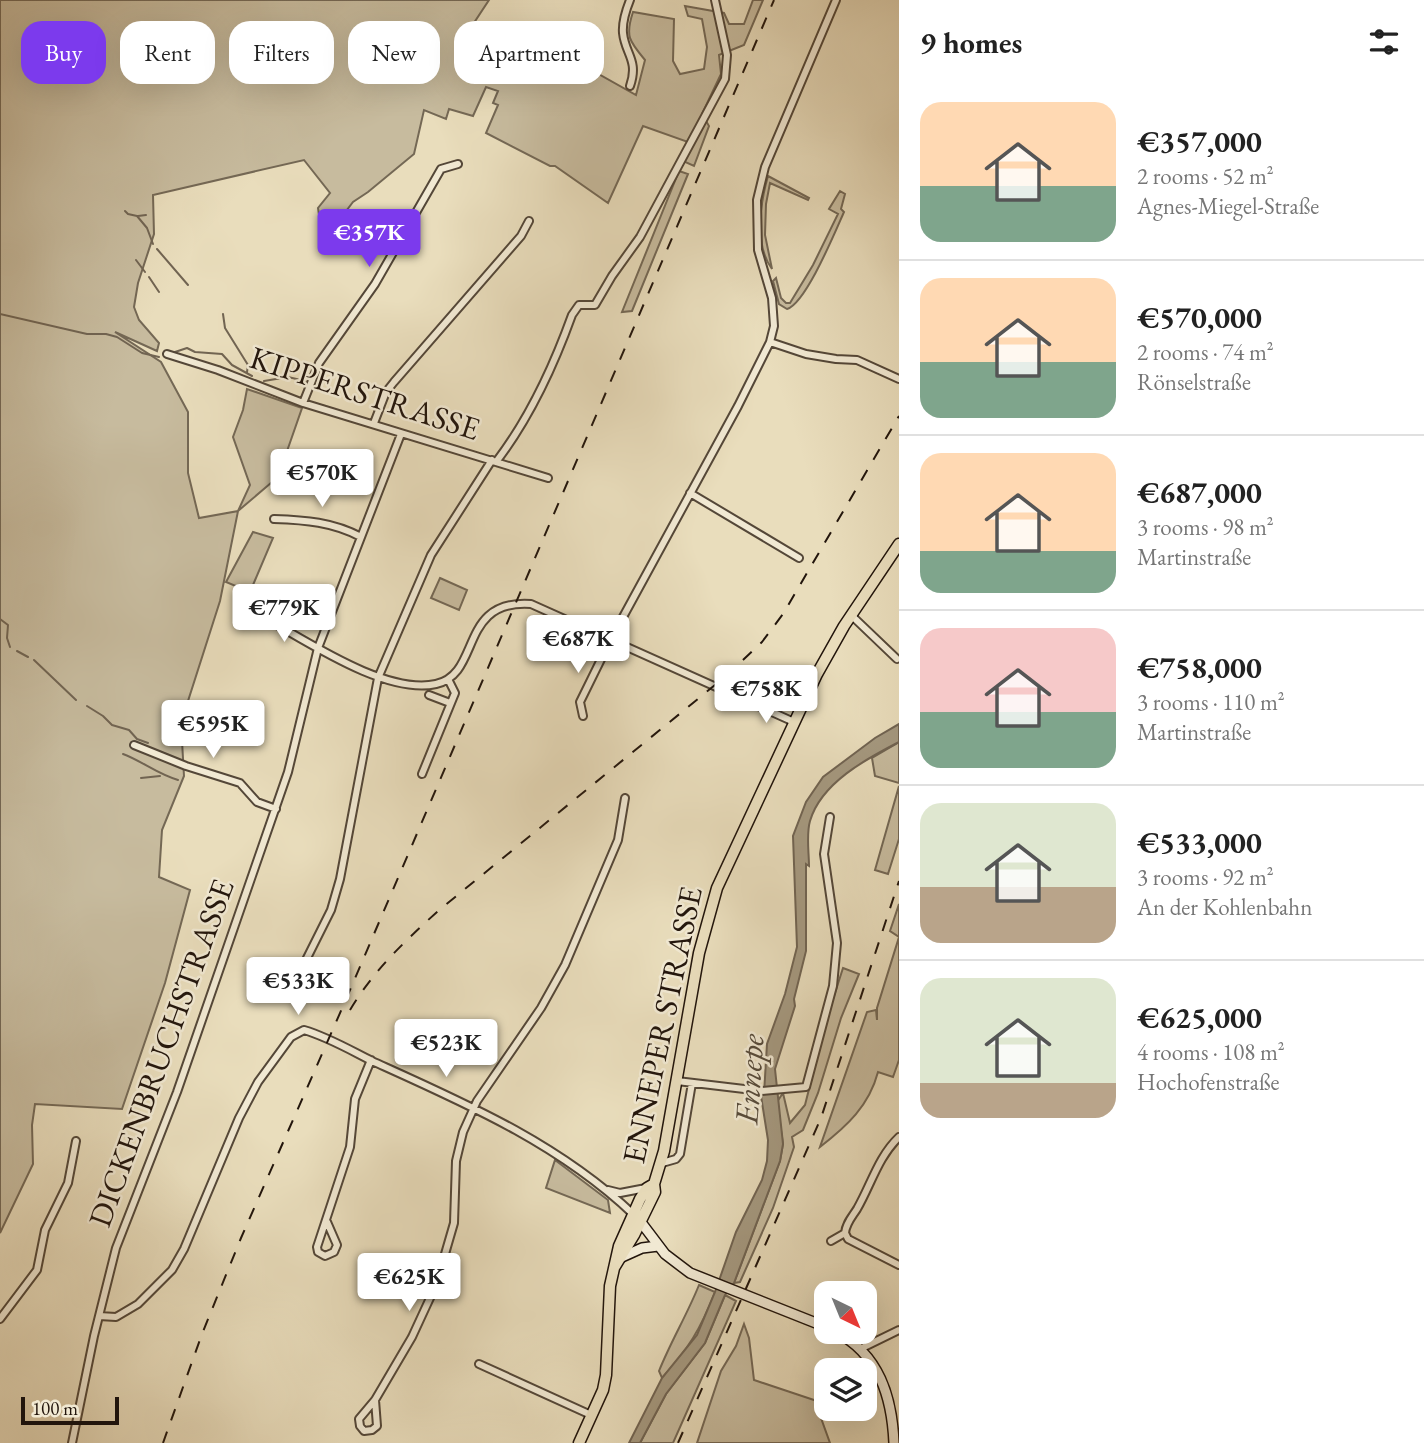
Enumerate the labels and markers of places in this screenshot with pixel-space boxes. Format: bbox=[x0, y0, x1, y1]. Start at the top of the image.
pin: €357K bbox=[320, 210, 418, 269]
pin: €570K bbox=[273, 449, 371, 509]
pin: €779K bbox=[235, 584, 333, 644]
pin: €687K bbox=[529, 616, 627, 675]
pin: €758K bbox=[717, 666, 815, 725]
pin: €595K bbox=[164, 700, 262, 760]
pin: €533K bbox=[249, 958, 347, 1017]
pin: €523K bbox=[397, 1020, 495, 1079]
pin: €625K bbox=[360, 1254, 458, 1313]

